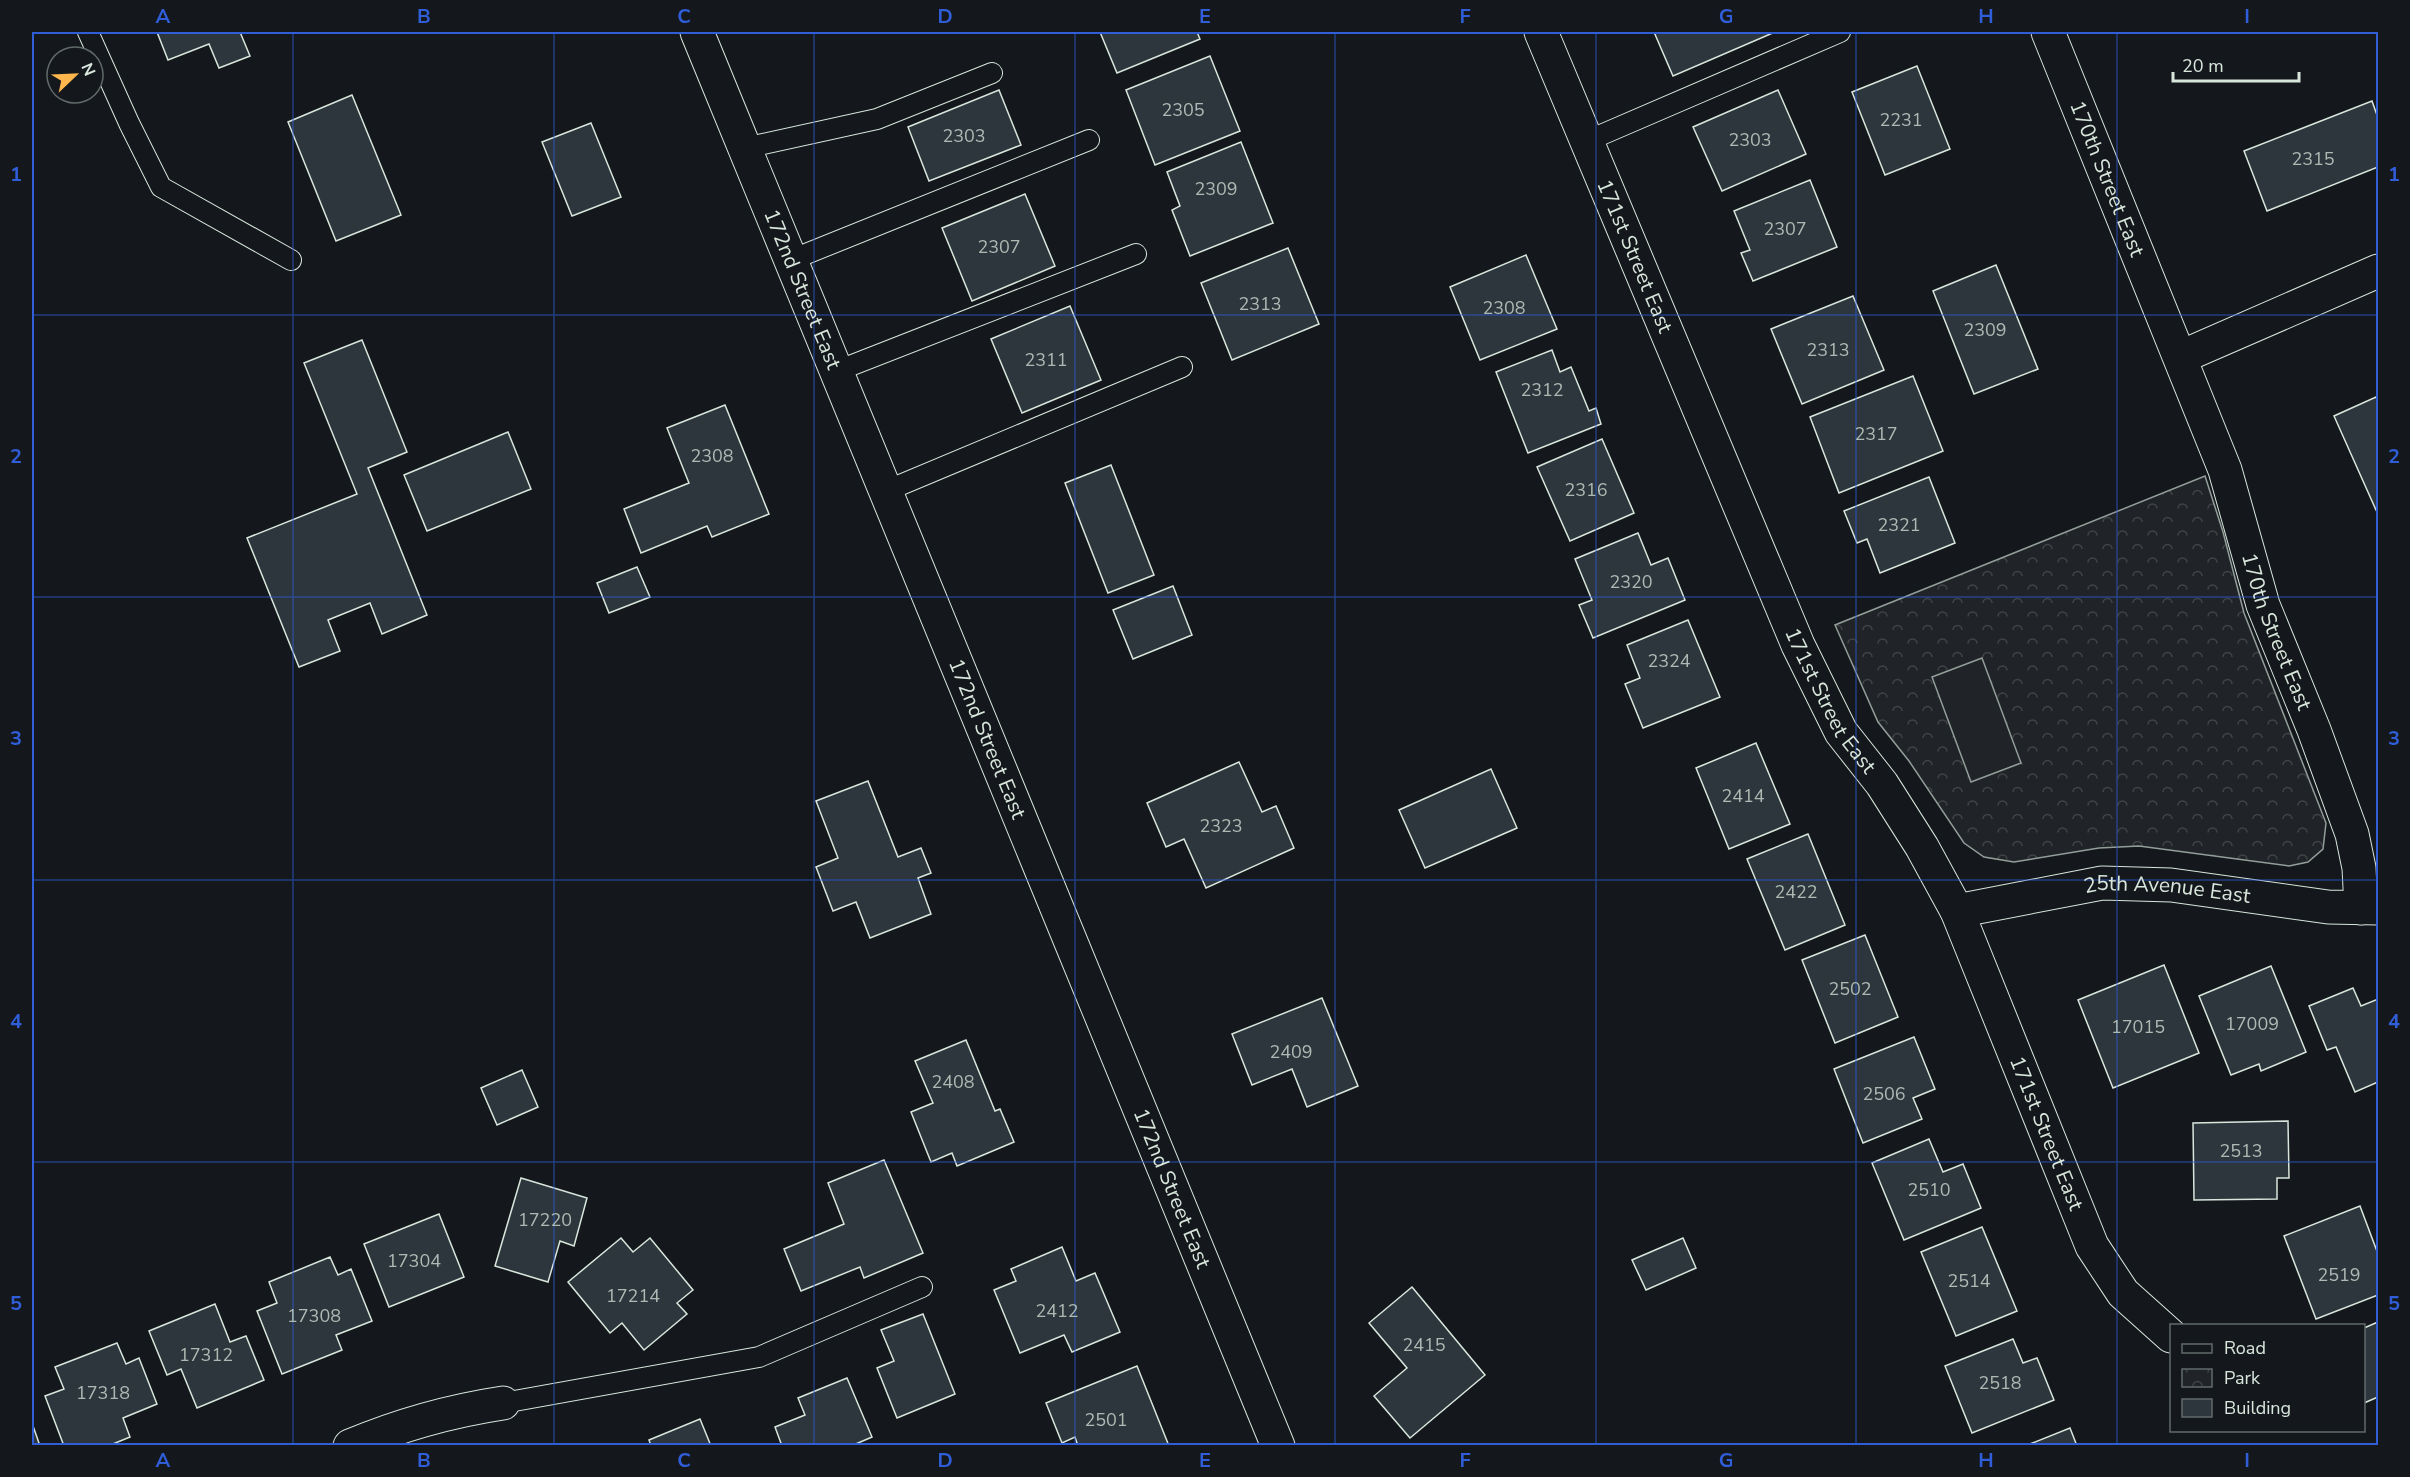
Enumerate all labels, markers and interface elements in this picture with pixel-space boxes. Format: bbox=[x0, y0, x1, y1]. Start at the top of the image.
text: A bbox=[156, 3, 171, 30]
text: B bbox=[417, 3, 431, 30]
text: C bbox=[677, 3, 691, 30]
text: D bbox=[937, 3, 953, 30]
text: E bbox=[1199, 3, 1211, 30]
text: F bbox=[1459, 3, 1471, 30]
text: G bbox=[1719, 3, 1733, 30]
text: H bbox=[1978, 3, 1994, 30]
text: I bbox=[2244, 3, 2250, 30]
north arrow bbox=[45, 45, 105, 105]
scale bar bbox=[2173, 45, 2299, 83]
text: 20 m bbox=[2182, 54, 2224, 78]
text: N bbox=[75, 60, 100, 79]
street label: 170th Street East bbox=[2063, 96, 2151, 261]
house number: 2305 bbox=[1161, 98, 1205, 122]
house number: 2231 bbox=[1879, 108, 1923, 132]
house number: 2303 bbox=[942, 124, 986, 148]
house number: 2303 bbox=[1728, 128, 1772, 152]
house number: 2315 bbox=[2291, 147, 2335, 171]
text: 1 bbox=[10, 161, 22, 188]
text: 1 bbox=[2388, 161, 2400, 188]
street label: 171st Street East bbox=[1590, 175, 1680, 338]
house number: 2309 bbox=[1194, 177, 1238, 201]
street label: 172nd Street East bbox=[757, 205, 848, 374]
house number: 2307 bbox=[1763, 217, 1807, 241]
house number: 2307 bbox=[977, 235, 1021, 259]
house number: 2313 bbox=[1238, 292, 1282, 316]
house number: 2308 bbox=[1482, 296, 1526, 320]
house number: 2309 bbox=[1963, 318, 2007, 342]
house number: 2313 bbox=[1806, 338, 1850, 362]
house number: 2311 bbox=[1024, 348, 1068, 372]
house number: 2312 bbox=[1520, 378, 1564, 402]
house number: 2317 bbox=[1854, 422, 1898, 446]
text: 2 bbox=[10, 443, 22, 470]
text: 2 bbox=[2388, 443, 2400, 470]
house number: 2308 bbox=[690, 444, 734, 468]
house number: 2316 bbox=[1564, 478, 1608, 502]
house number: 2321 bbox=[1877, 513, 1921, 537]
street label: 170th Street East bbox=[2235, 550, 2319, 715]
house number: 2320 bbox=[1609, 570, 1653, 594]
street label: 171st Street East bbox=[1778, 623, 1883, 780]
house number: 2324 bbox=[1647, 649, 1691, 673]
street label: 172nd Street East bbox=[942, 654, 1033, 824]
text: 3 bbox=[10, 725, 22, 752]
text: 3 bbox=[2388, 725, 2400, 752]
house number: 2414 bbox=[1721, 784, 1765, 808]
house number: 2323 bbox=[1199, 814, 1243, 838]
street label: 25th Avenue East bbox=[2081, 869, 2253, 910]
house number: 2422 bbox=[1774, 880, 1818, 904]
house number: 2502 bbox=[1828, 977, 1872, 1001]
text: 4 bbox=[10, 1008, 22, 1035]
text: 4 bbox=[2388, 1008, 2400, 1035]
house number: 17009 bbox=[2225, 1012, 2279, 1036]
house number: 17015 bbox=[2111, 1015, 2165, 1039]
house number: 2409 bbox=[1269, 1040, 1313, 1064]
street label: 171st Street East bbox=[2003, 1052, 2090, 1215]
house number: 2408 bbox=[931, 1070, 975, 1094]
house number: 2506 bbox=[1862, 1082, 1906, 1106]
street label: 172nd Street East bbox=[1127, 1104, 1218, 1273]
house number: 2513 bbox=[2219, 1139, 2263, 1163]
house number: 2510 bbox=[1907, 1178, 1951, 1202]
house number: 17220 bbox=[518, 1208, 572, 1232]
house number: 17304 bbox=[387, 1249, 441, 1273]
house number: 2519 bbox=[2317, 1263, 2361, 1287]
house number: 2514 bbox=[1947, 1269, 1991, 1293]
house number: 17214 bbox=[606, 1284, 660, 1308]
text: 5 bbox=[10, 1290, 22, 1317]
text: 5 bbox=[2388, 1290, 2400, 1317]
house number: 2412 bbox=[1035, 1299, 1079, 1323]
house number: 17308 bbox=[287, 1304, 341, 1328]
legend bbox=[2170, 1324, 2365, 1432]
house number: 2415 bbox=[1402, 1333, 1446, 1357]
text: Road bbox=[2224, 1336, 2266, 1360]
house number: 17312 bbox=[179, 1343, 233, 1367]
text: Park bbox=[2224, 1366, 2261, 1390]
house number: 2518 bbox=[1978, 1371, 2022, 1395]
house number: 17318 bbox=[76, 1381, 130, 1405]
text: Building bbox=[2224, 1396, 2291, 1420]
house number: 2501 bbox=[1084, 1408, 1128, 1432]
text: A bbox=[156, 1447, 171, 1474]
text: B bbox=[417, 1447, 431, 1474]
text: C bbox=[677, 1447, 691, 1474]
text: D bbox=[937, 1447, 953, 1474]
text: E bbox=[1199, 1447, 1211, 1474]
text: F bbox=[1459, 1447, 1471, 1474]
text: G bbox=[1719, 1447, 1733, 1474]
text: H bbox=[1978, 1447, 1994, 1474]
text: I bbox=[2244, 1447, 2250, 1474]

